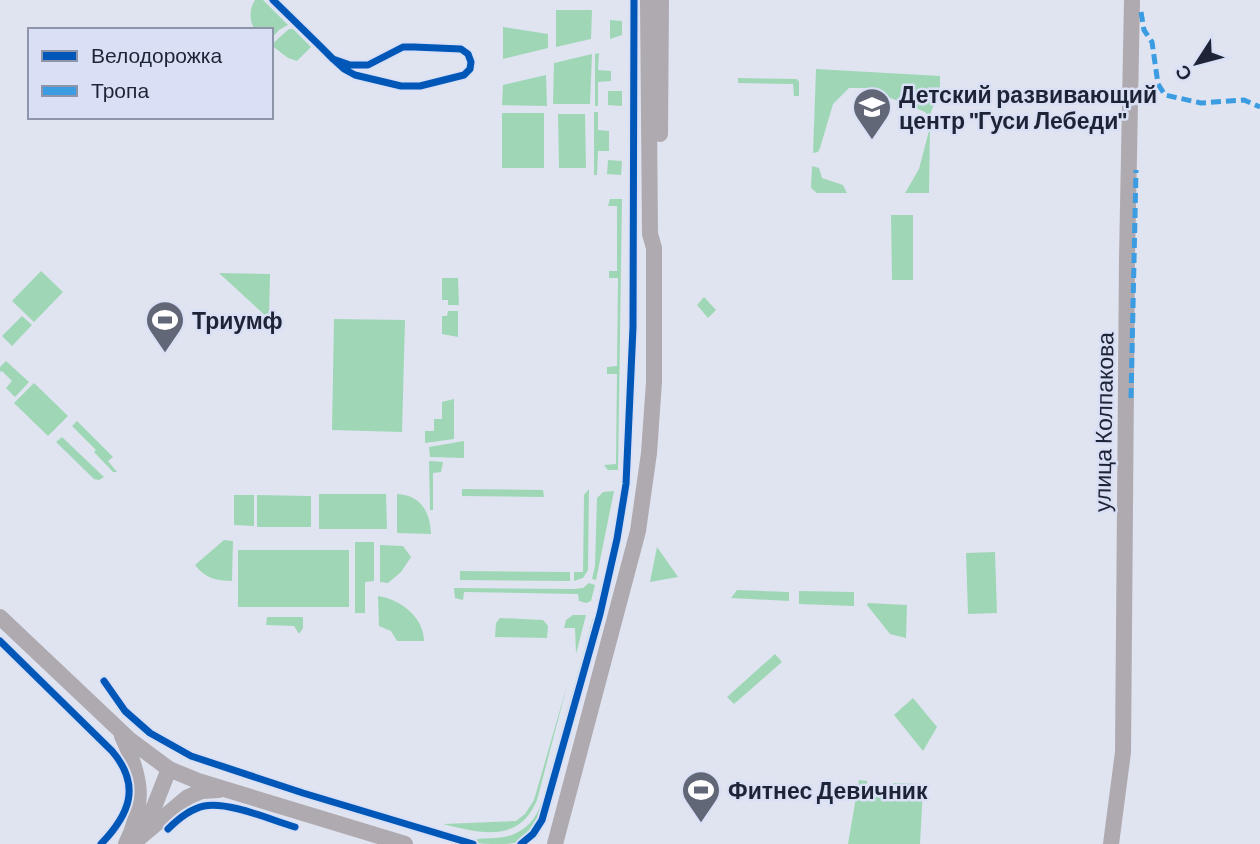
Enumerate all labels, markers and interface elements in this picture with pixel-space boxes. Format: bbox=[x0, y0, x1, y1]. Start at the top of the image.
legend bbox=[28, 28, 273, 119]
north arrow bbox=[1162, 28, 1232, 98]
text: Велодорожка bbox=[91, 42, 222, 67]
text: С bbox=[1169, 61, 1196, 86]
text: Тропа bbox=[91, 77, 149, 102]
place label: Детский развивающий центр "Гуси Лебеди" bbox=[899, 80, 1157, 134]
school or university icon: Детский развивающий центр "Гуси Лебеди" bbox=[851, 86, 893, 141]
sports icon: Триумф bbox=[144, 299, 186, 354]
place label: Триумф bbox=[192, 306, 283, 334]
street label: улица Колпакова bbox=[1087, 332, 1119, 512]
sports icon: Фитнес Девичник bbox=[680, 769, 722, 824]
place label: Фитнес Девичник bbox=[728, 776, 928, 804]

